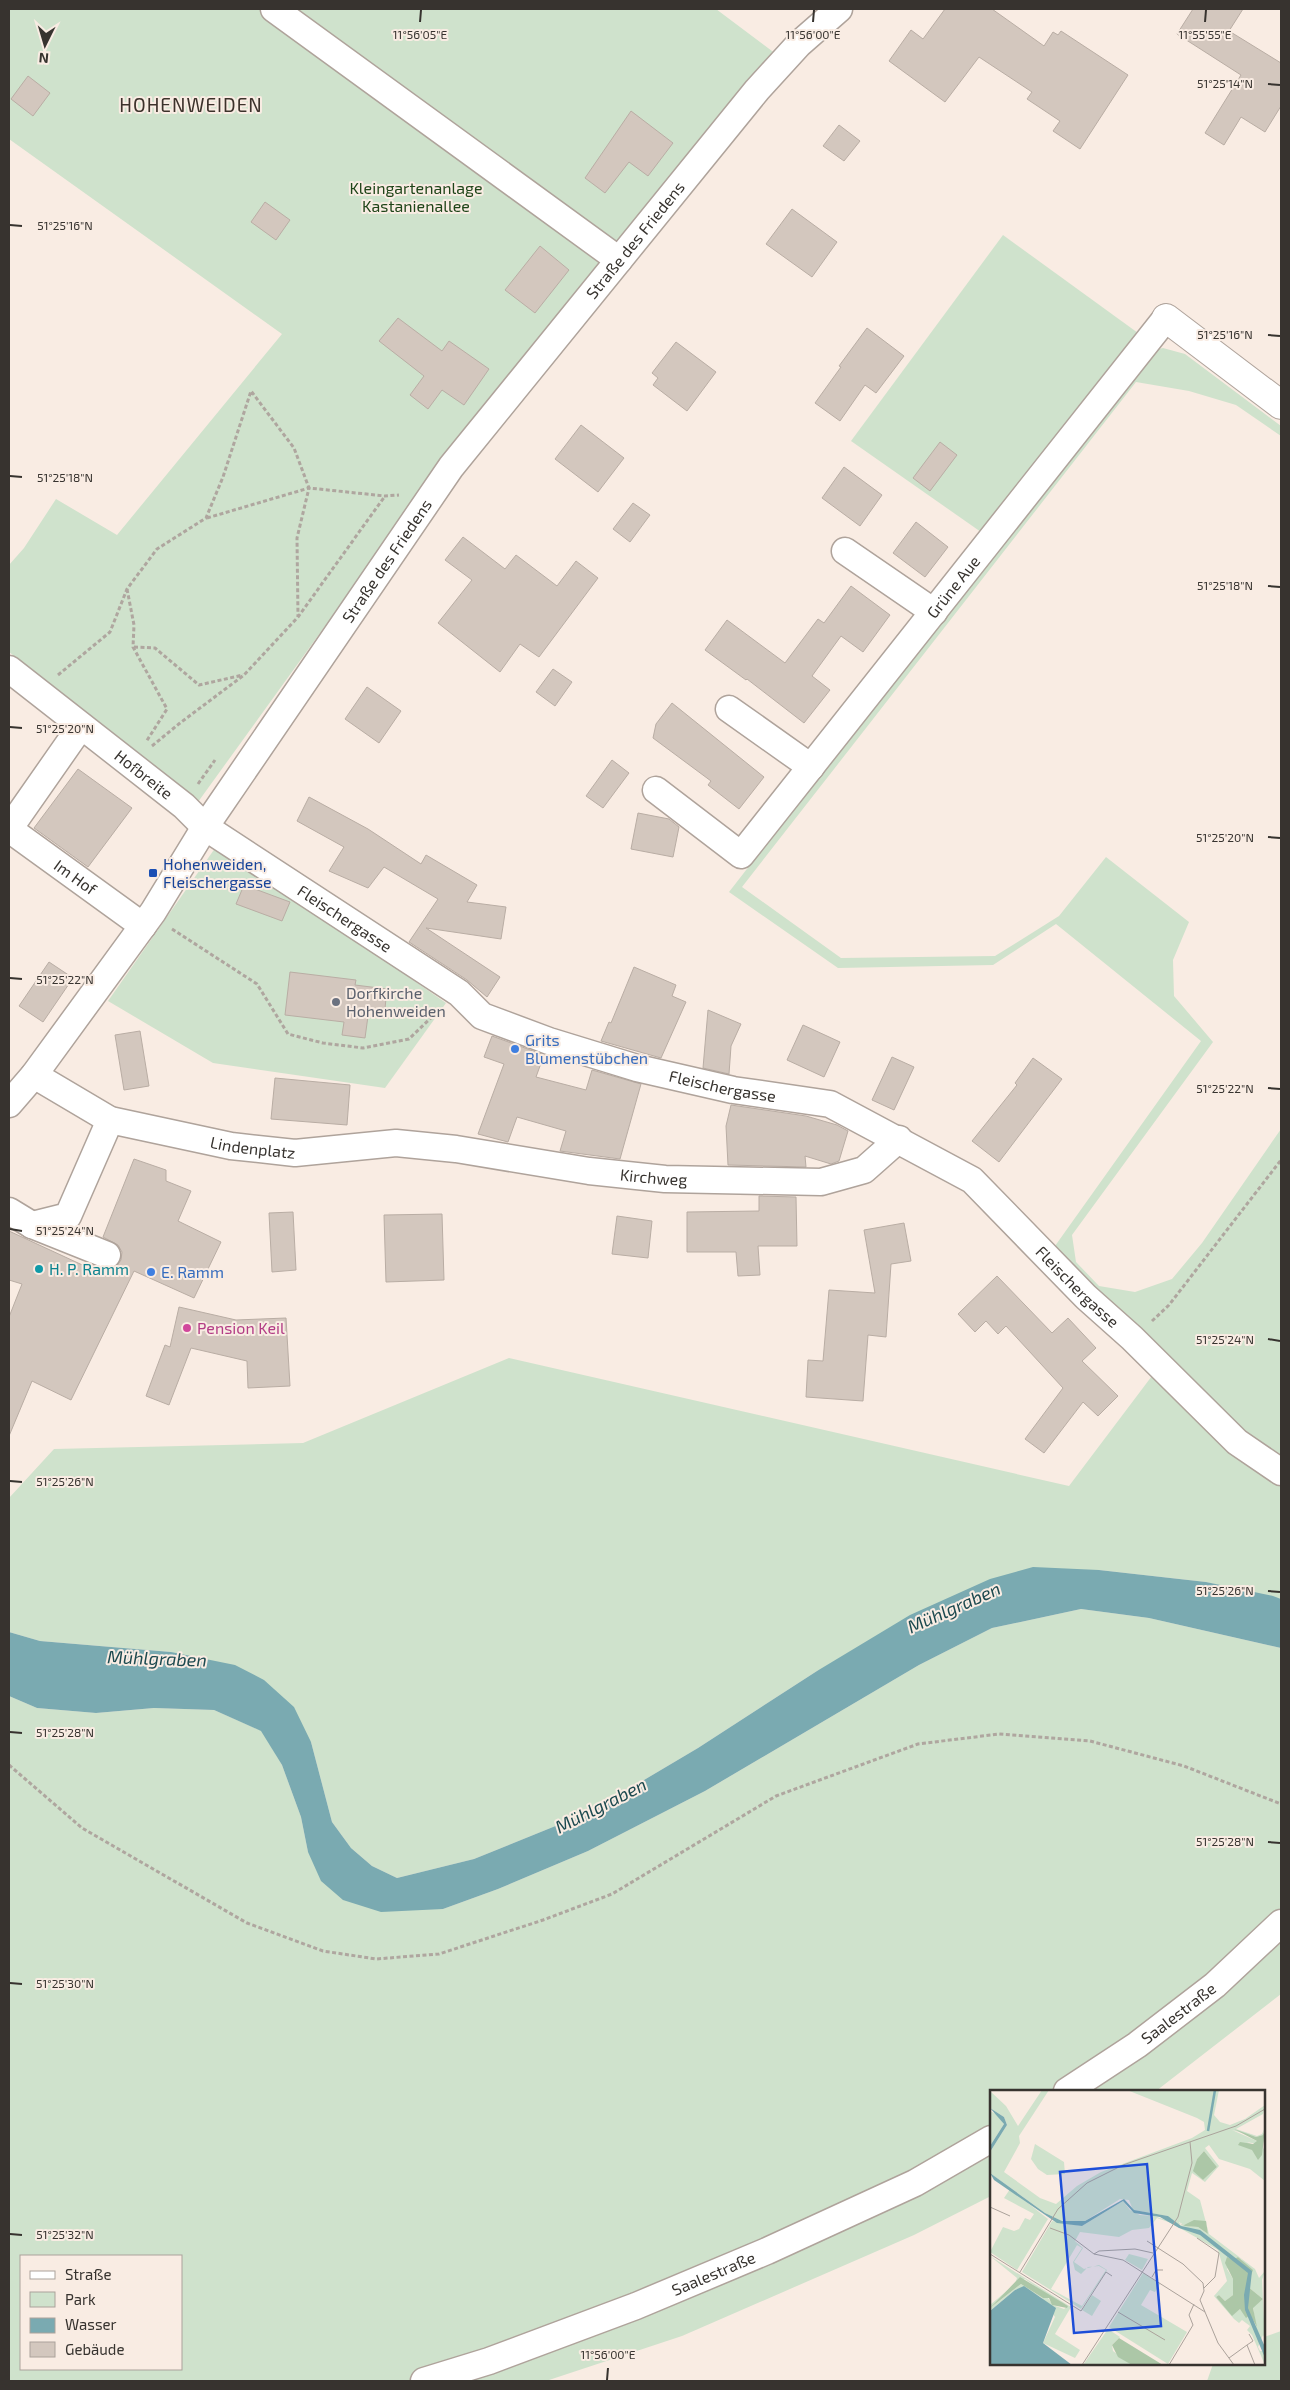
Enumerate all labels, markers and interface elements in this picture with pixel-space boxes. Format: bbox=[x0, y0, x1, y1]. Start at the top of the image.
north arrow bbox=[20, 20, 70, 70]
text: 11°56'05"E bbox=[393, 27, 447, 41]
text: 11°56'00"E bbox=[785, 27, 841, 41]
text: 11°55'55"E bbox=[1178, 27, 1232, 41]
text: N bbox=[38, 50, 50, 67]
text: 51°25'14"N bbox=[1197, 76, 1253, 90]
district label: HOHENWEIDEN bbox=[119, 93, 263, 116]
street label: Straße des Friedens bbox=[582, 177, 688, 302]
park label: Kleingartenanlage Kastanienallee bbox=[349, 178, 483, 215]
text: 51°25'16"N bbox=[37, 218, 93, 232]
text: 51°25'16"N bbox=[1197, 327, 1253, 341]
text: 51°25'18"N bbox=[37, 470, 93, 484]
street label: Straße des Friedens bbox=[338, 495, 435, 626]
street label: Grüne Aue bbox=[922, 551, 983, 622]
text: 51°25'18"N bbox=[1197, 578, 1253, 592]
text: 51°25'20"N bbox=[36, 721, 94, 735]
street label: Hofbreite bbox=[111, 745, 177, 803]
text: 51°25'20"N bbox=[1196, 830, 1254, 844]
place label: Hohenweiden, Fleischergasse bbox=[163, 854, 272, 891]
street label: Im Hof bbox=[51, 855, 101, 899]
marker: Hohenweiden, Fleischergasse bbox=[147, 867, 159, 879]
street label: Fleischergasse bbox=[294, 880, 396, 956]
text: 51°25'22"N bbox=[36, 972, 94, 986]
place label: Dorfkirche Hohenweiden bbox=[346, 983, 446, 1020]
marker: Dorfkirche Hohenweiden bbox=[330, 996, 342, 1008]
place label: Grits Blumenstübchen bbox=[525, 1030, 648, 1067]
marker: Grits Blumenstübchen bbox=[509, 1043, 521, 1055]
street label: Fleischergasse bbox=[667, 1066, 777, 1105]
text: 51°25'22"N bbox=[1196, 1081, 1254, 1095]
street label: Lindenplatz bbox=[209, 1132, 296, 1162]
street label: Kirchweg bbox=[619, 1164, 687, 1188]
text: 51°25'24"N bbox=[36, 1223, 94, 1237]
street label: Fleischergasse bbox=[1032, 1242, 1123, 1331]
place label: H. P. Ramm bbox=[49, 1259, 129, 1278]
place label: E. Ramm bbox=[161, 1262, 224, 1281]
marker: H. P. Ramm bbox=[33, 1263, 45, 1275]
marker: E. Ramm bbox=[145, 1266, 157, 1278]
place label: Pension Keil bbox=[197, 1318, 285, 1337]
marker: Pension Keil bbox=[181, 1322, 193, 1334]
text: 51°25'24"N bbox=[1196, 1332, 1254, 1346]
text: 51°25'26"N bbox=[36, 1474, 94, 1488]
water label: Mühlgraben bbox=[904, 1577, 1004, 1637]
text: 51°25'26"N bbox=[1196, 1583, 1254, 1597]
water label: Mühlgraben bbox=[107, 1645, 207, 1671]
text: 51°25'28"N bbox=[36, 1725, 94, 1739]
water label: Mühlgraben bbox=[551, 1773, 650, 1838]
text: 51°25'28"N bbox=[1196, 1834, 1254, 1848]
text: 51°25'30"N bbox=[36, 1976, 94, 1990]
street label: Saalestraße bbox=[1137, 1978, 1219, 2047]
inset map bbox=[990, 2090, 1265, 2365]
text: 51°25'32"N bbox=[36, 2227, 94, 2241]
street label: Saalestraße bbox=[669, 2247, 758, 2299]
legend bbox=[20, 2255, 182, 2370]
text: Straße bbox=[65, 2265, 111, 2283]
text: Park bbox=[65, 2290, 96, 2308]
text: Wasser bbox=[65, 2315, 117, 2333]
text: Gebäude bbox=[65, 2340, 124, 2358]
text: 11°56'00"E bbox=[580, 2347, 636, 2361]

